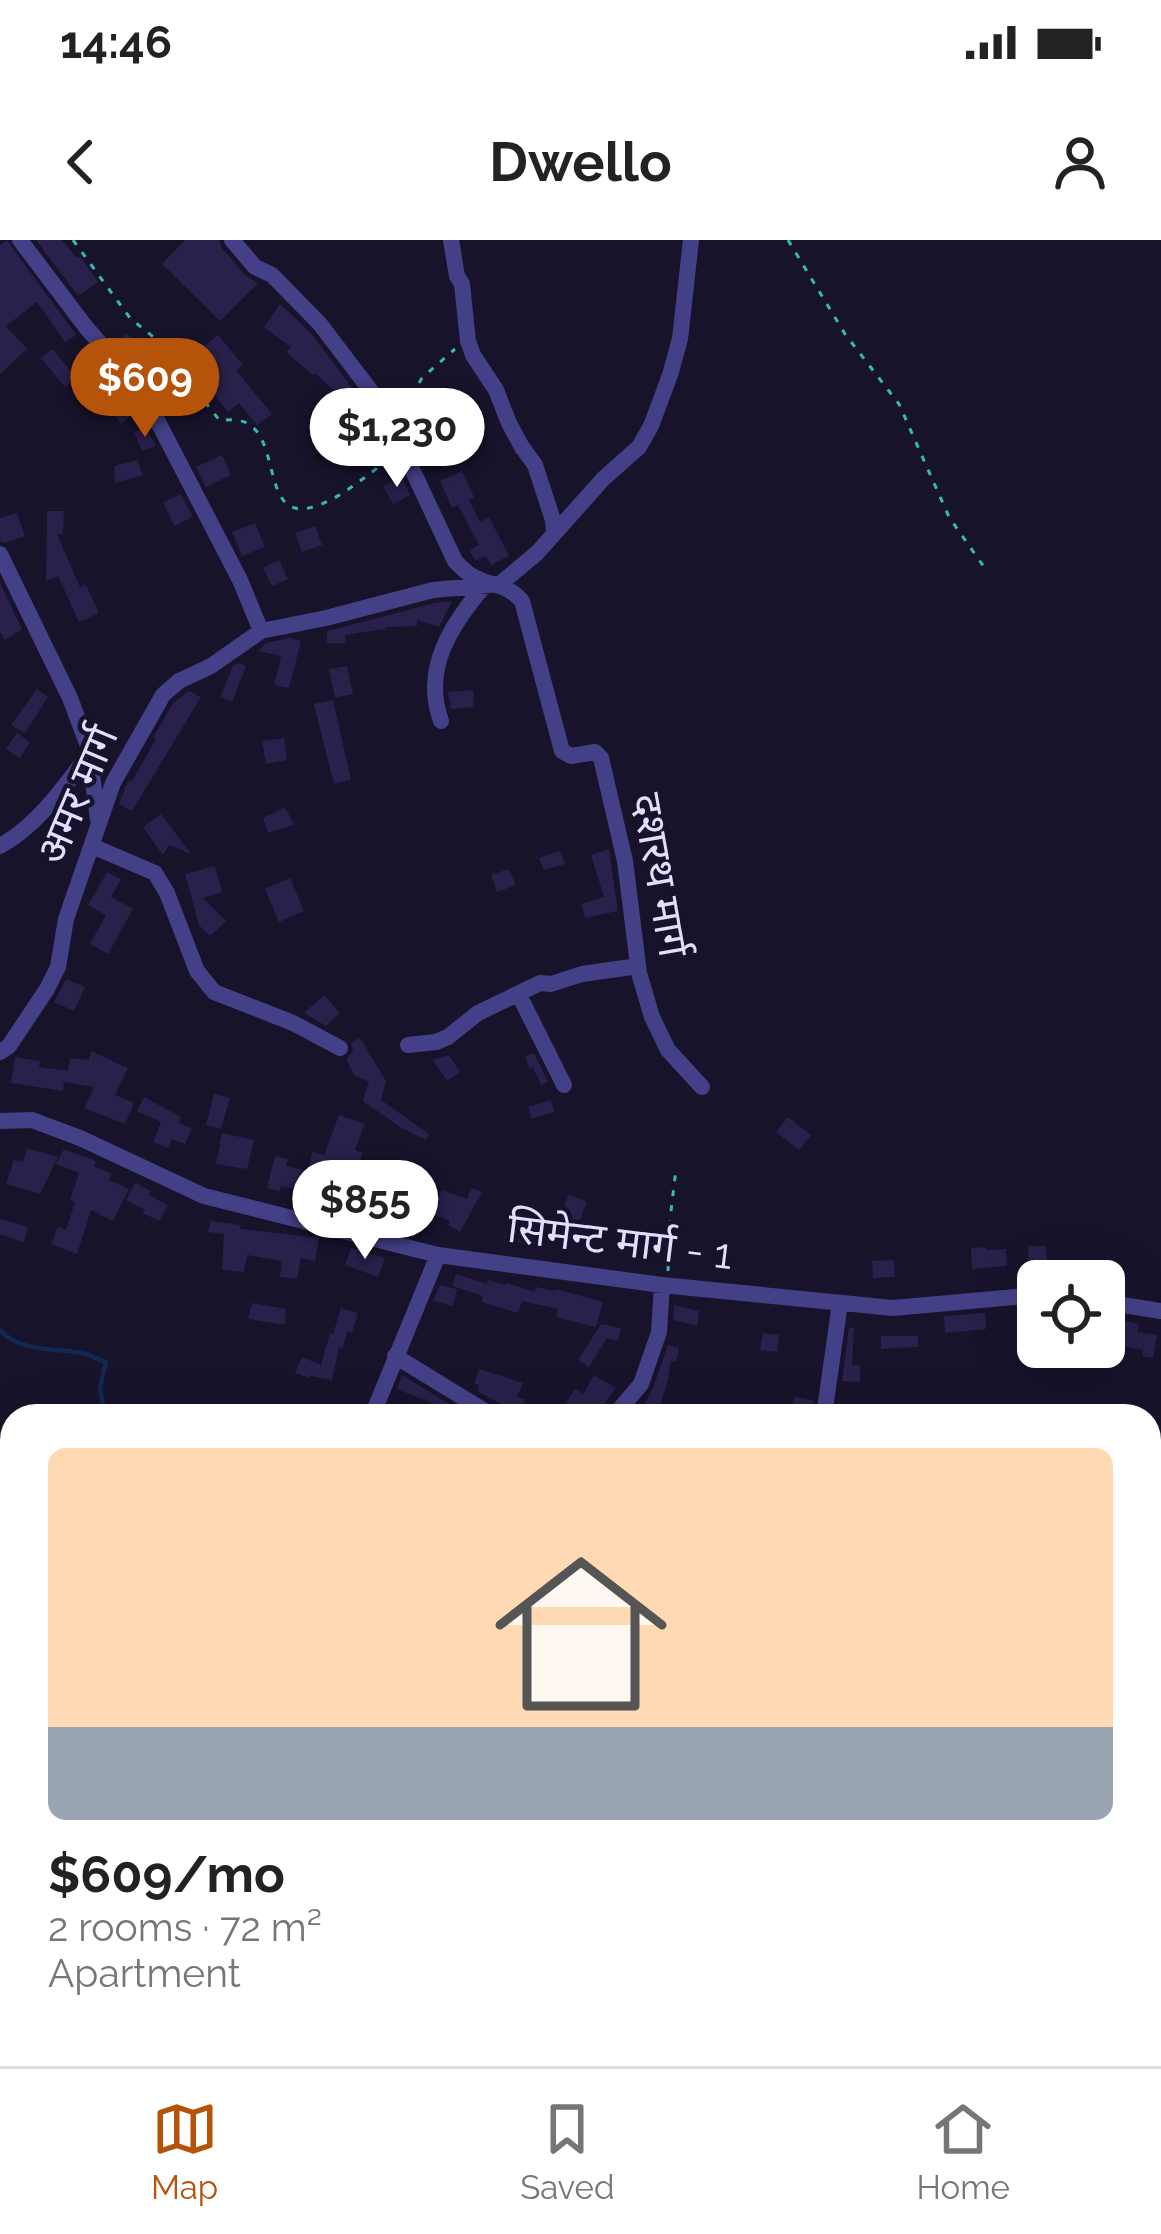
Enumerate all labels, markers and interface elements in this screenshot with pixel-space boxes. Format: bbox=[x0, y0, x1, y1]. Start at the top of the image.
text: 14:46 bbox=[60, 16, 172, 69]
icon: back bbox=[48, 129, 114, 195]
icon: person bbox=[1047, 129, 1113, 195]
text: Dwello bbox=[489, 130, 672, 194]
pin: $609 bbox=[74, 338, 216, 440]
text: $609 bbox=[97, 354, 193, 400]
pin: $1,230 bbox=[299, 388, 495, 490]
text: $1,230 bbox=[337, 404, 457, 450]
street label: अमर मार्ग bbox=[26, 718, 128, 871]
street label: दशरथ मार्ग bbox=[622, 789, 699, 962]
pin: $855 bbox=[294, 1160, 436, 1262]
text: $855 bbox=[319, 1176, 411, 1222]
street label: सिमेन्ट मार्ग - 1 bbox=[505, 1203, 735, 1279]
map controls bbox=[1017, 1260, 1125, 1368]
button: locate bbox=[1017, 1260, 1125, 1368]
icon: home bbox=[473, 1526, 689, 1742]
text: $609/mo bbox=[48, 1844, 285, 1904]
text: 2 rooms · 72 m² bbox=[48, 1904, 322, 1950]
text: Apartment bbox=[48, 1950, 241, 1996]
tab: Map bbox=[151, 2096, 218, 2207]
tab: Saved bbox=[520, 2096, 615, 2207]
tab: Home bbox=[917, 2096, 1010, 2207]

